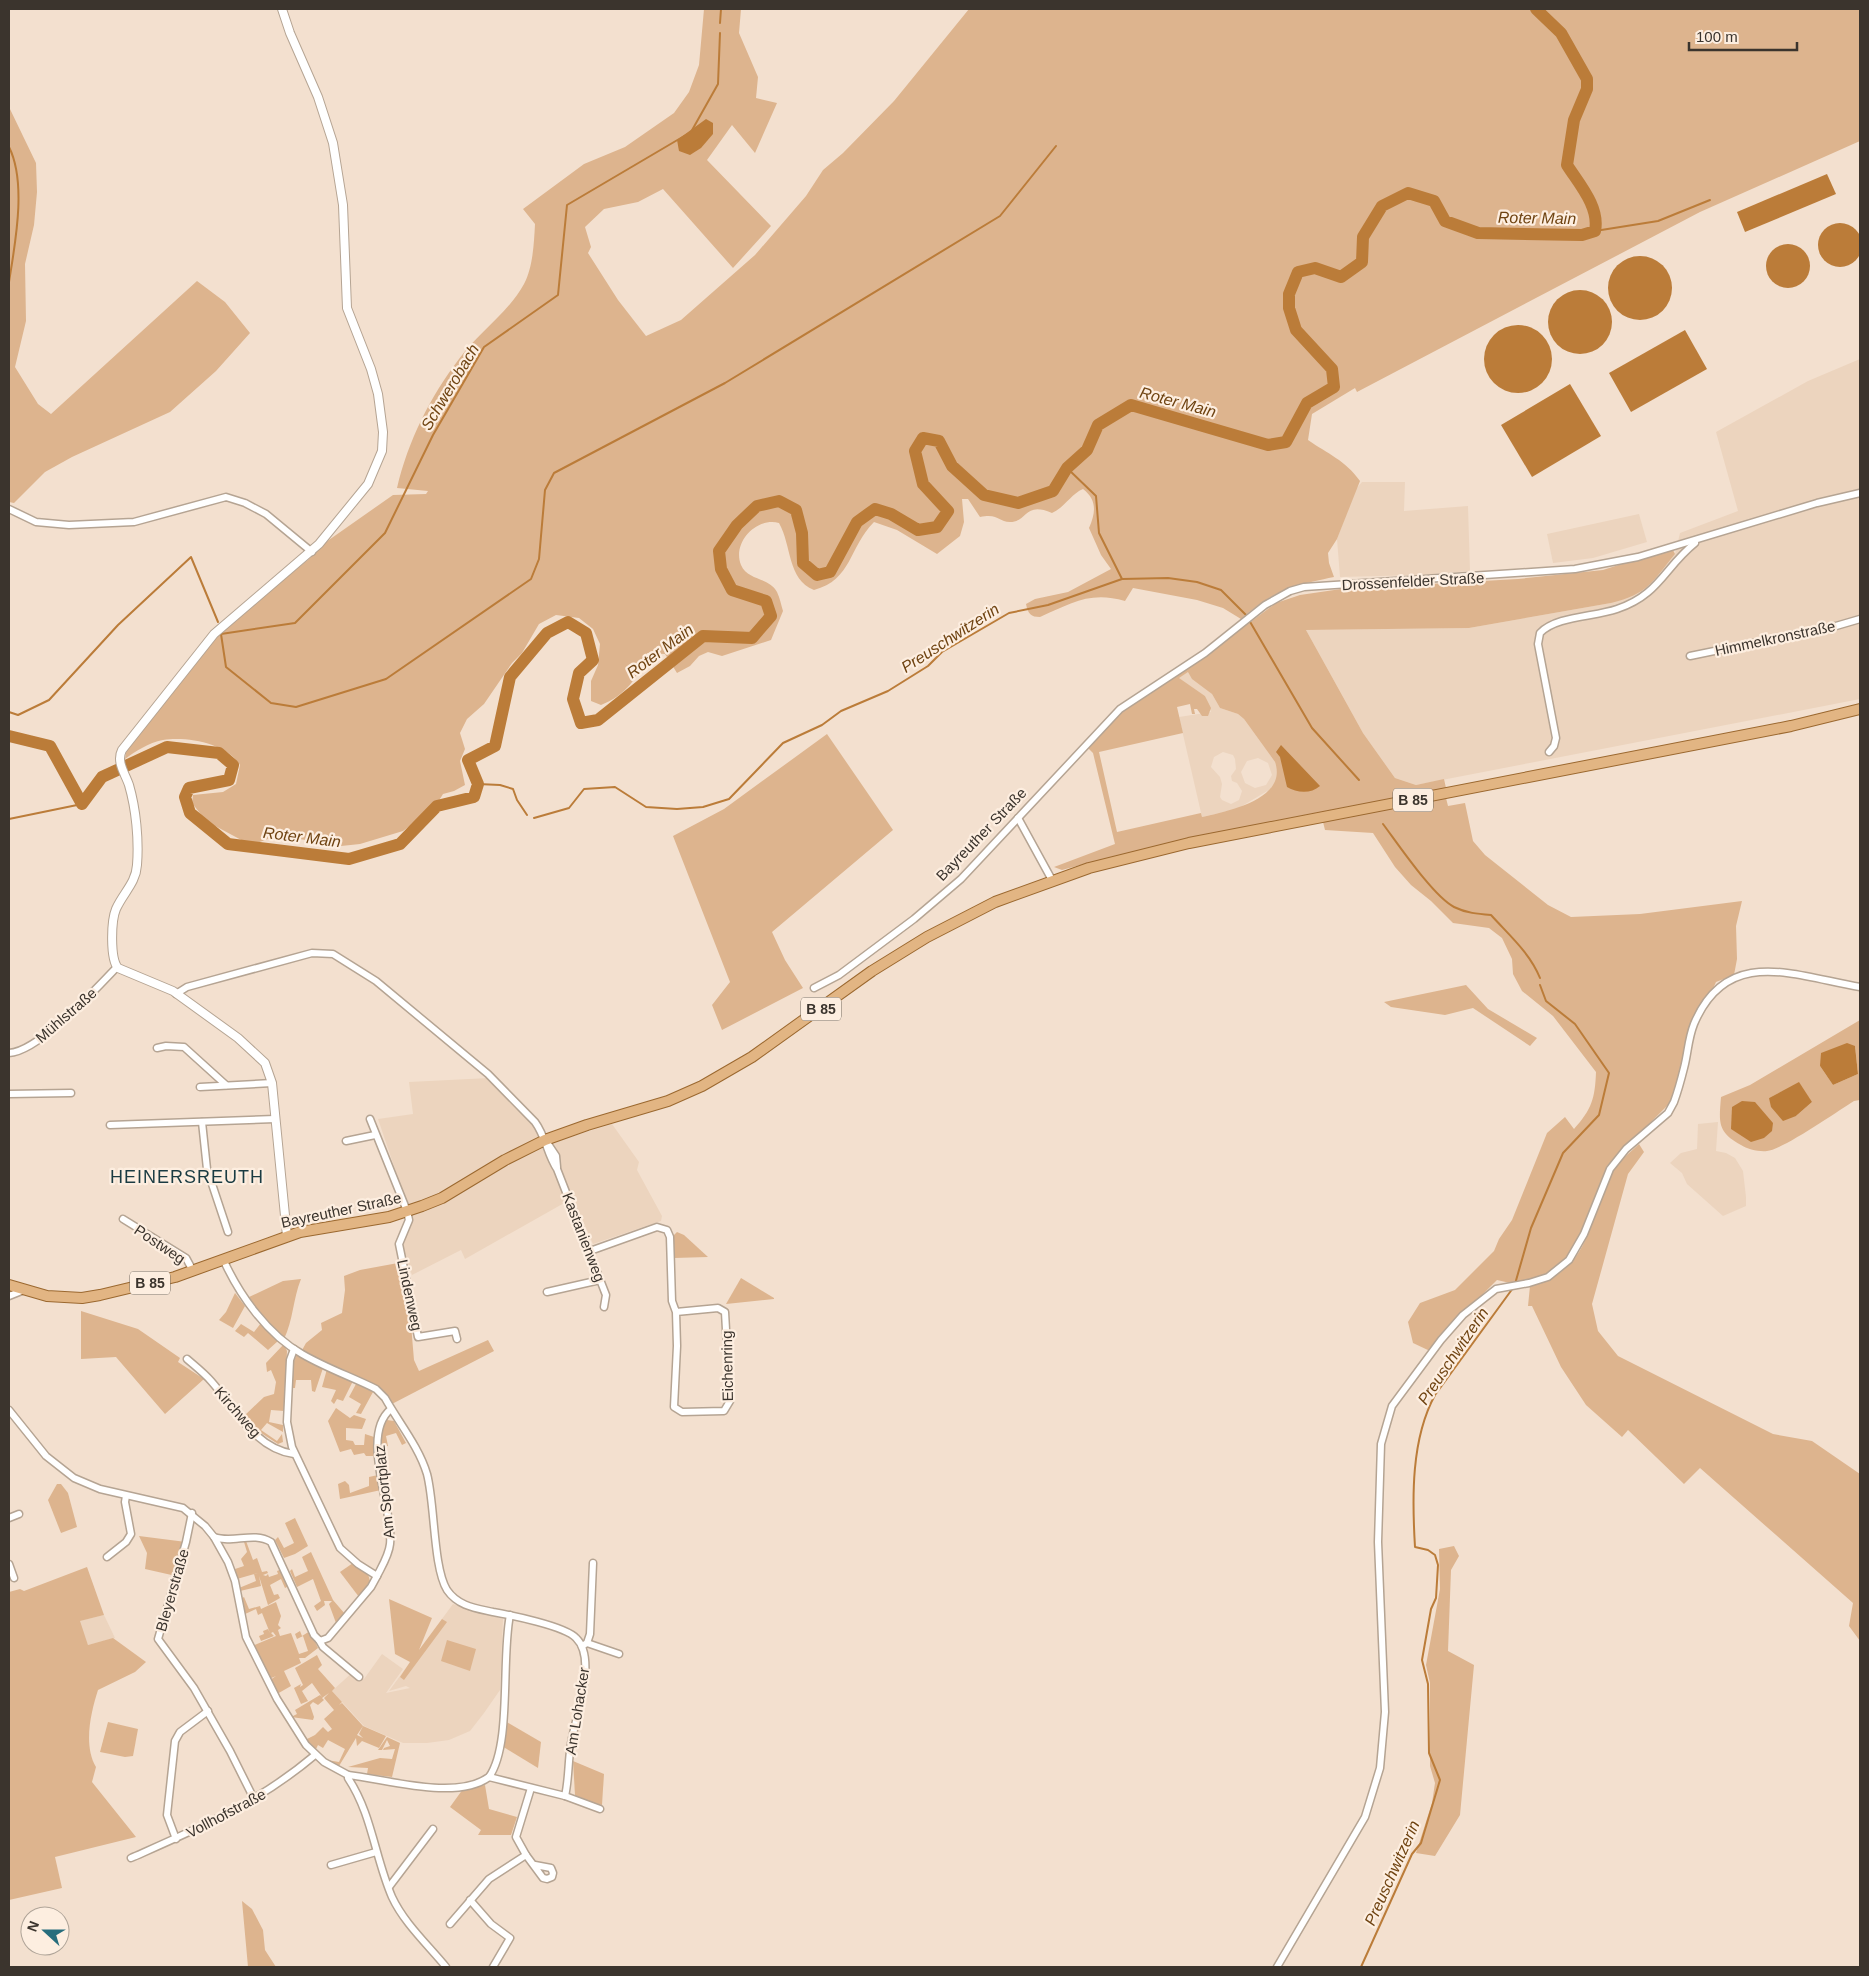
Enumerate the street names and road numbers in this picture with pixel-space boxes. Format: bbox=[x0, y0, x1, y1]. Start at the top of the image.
street label: Drossenfelder Straße bbox=[1341, 569, 1485, 593]
street label: Himmelkronstraße bbox=[1713, 617, 1837, 659]
street label: Bayreuther Straße bbox=[932, 784, 1030, 884]
road number: B 85 bbox=[1393, 788, 1433, 812]
street label: Mühlstraße bbox=[32, 984, 100, 1046]
road number: B 85 bbox=[801, 998, 841, 1021]
street label: Bayreuther Straße bbox=[279, 1189, 403, 1231]
street label: Kastanienweg bbox=[559, 1190, 609, 1284]
street label: Postweg bbox=[131, 1221, 189, 1267]
street label: Lindenweg bbox=[394, 1258, 426, 1332]
road number: B 85 bbox=[130, 1272, 170, 1295]
street label: Eichenring bbox=[718, 1330, 736, 1402]
street label: Kirchweg bbox=[211, 1383, 265, 1441]
street label: Am Sportplatz bbox=[371, 1444, 397, 1540]
street label: Bleyerstraße bbox=[152, 1547, 192, 1633]
street label: Am Lohacker bbox=[562, 1666, 592, 1756]
street label: Vollhofstraße bbox=[183, 1785, 269, 1841]

